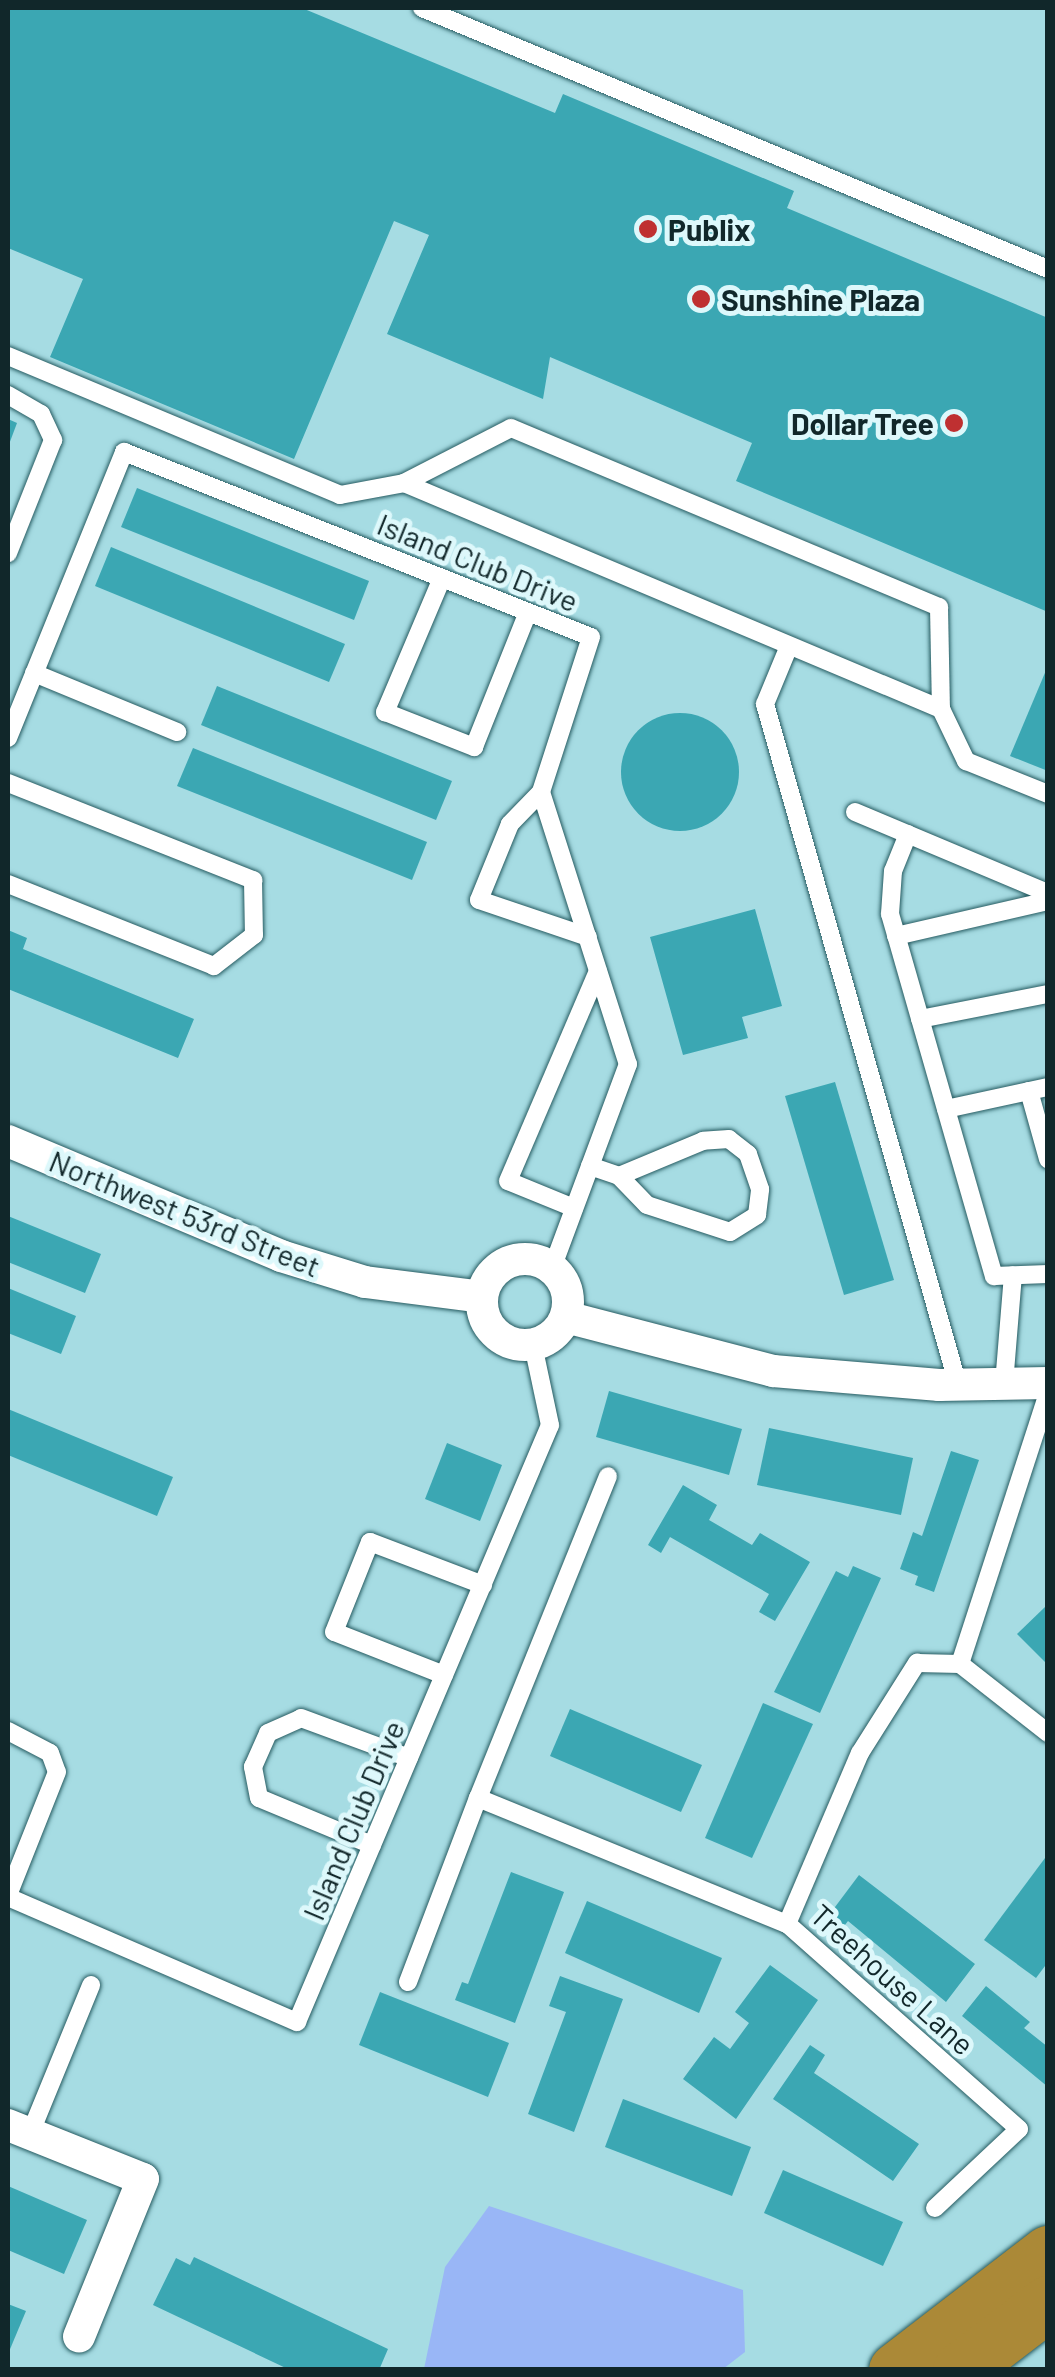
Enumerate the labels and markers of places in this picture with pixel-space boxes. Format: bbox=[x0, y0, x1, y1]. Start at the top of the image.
place label: Publix bbox=[668, 211, 750, 247]
marker: Publix bbox=[637, 218, 659, 240]
place label: Sunshine Plaza bbox=[721, 281, 920, 317]
marker: Sunshine Plaza bbox=[690, 288, 712, 310]
place label: Dollar Tree bbox=[791, 405, 934, 441]
marker: Dollar Tree bbox=[943, 412, 965, 434]

